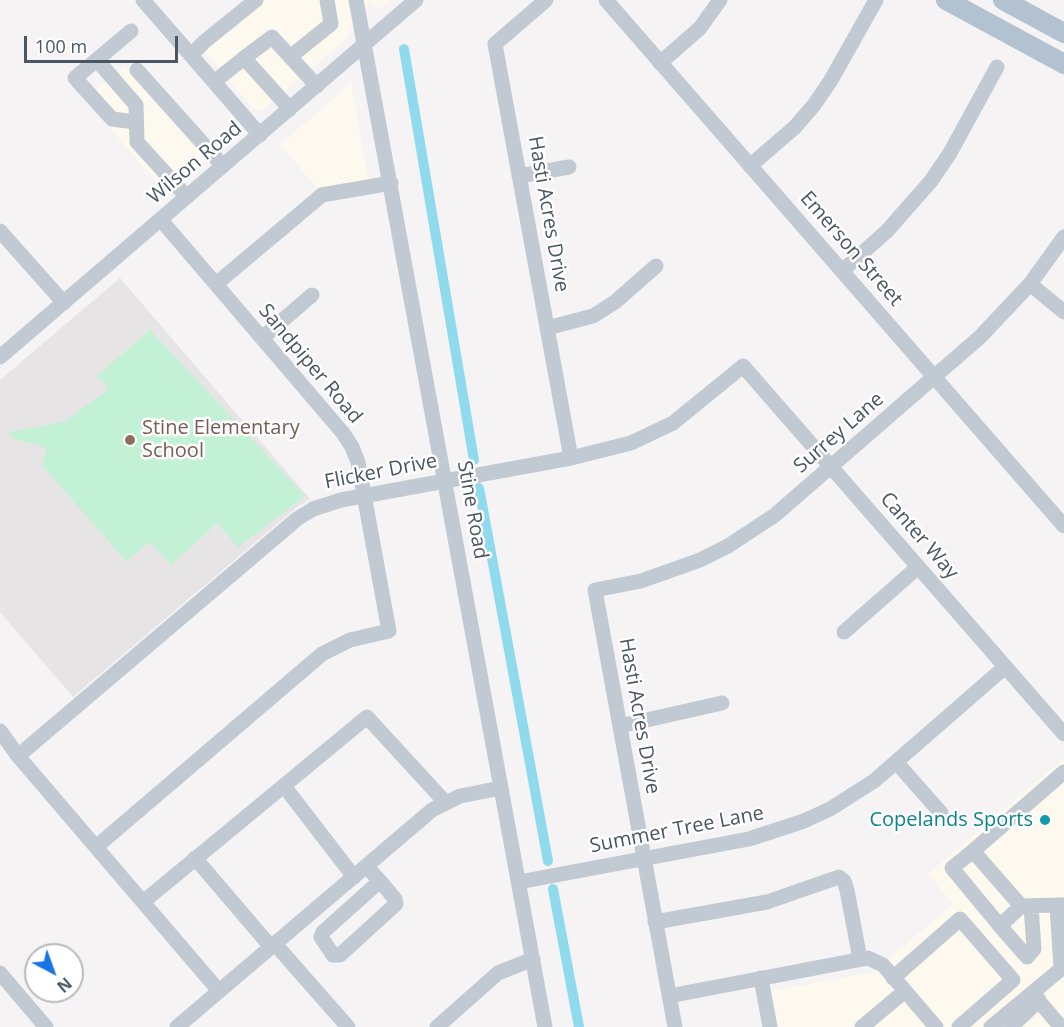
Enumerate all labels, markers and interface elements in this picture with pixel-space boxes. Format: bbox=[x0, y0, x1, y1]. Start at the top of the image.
scale bar bbox=[27, 24, 182, 62]
text: 100 m bbox=[35, 34, 87, 58]
street label: Wilson Road bbox=[143, 117, 247, 209]
street label: Hasti Acres Drive bbox=[522, 134, 574, 294]
street label: Emerson Street bbox=[795, 187, 907, 311]
street label: Sandpiper Road bbox=[253, 299, 367, 429]
street label: Surrey Lane bbox=[789, 388, 889, 478]
place label: Stine Elementary School bbox=[142, 416, 300, 463]
marker: Stine Elementary School bbox=[123, 433, 137, 447]
street label: Flicker Drive bbox=[323, 449, 439, 495]
street label: Stine Road bbox=[452, 459, 492, 561]
street label: Canter Way bbox=[875, 488, 963, 584]
street label: Hasti Acres Drive bbox=[613, 636, 665, 796]
street label: Summer Tree Lane bbox=[588, 801, 766, 859]
place label: Copelands Sports bbox=[869, 808, 1033, 832]
marker: Copelands Sports bbox=[1038, 813, 1052, 827]
north arrow bbox=[24, 943, 84, 1003]
text: N bbox=[52, 972, 77, 998]

